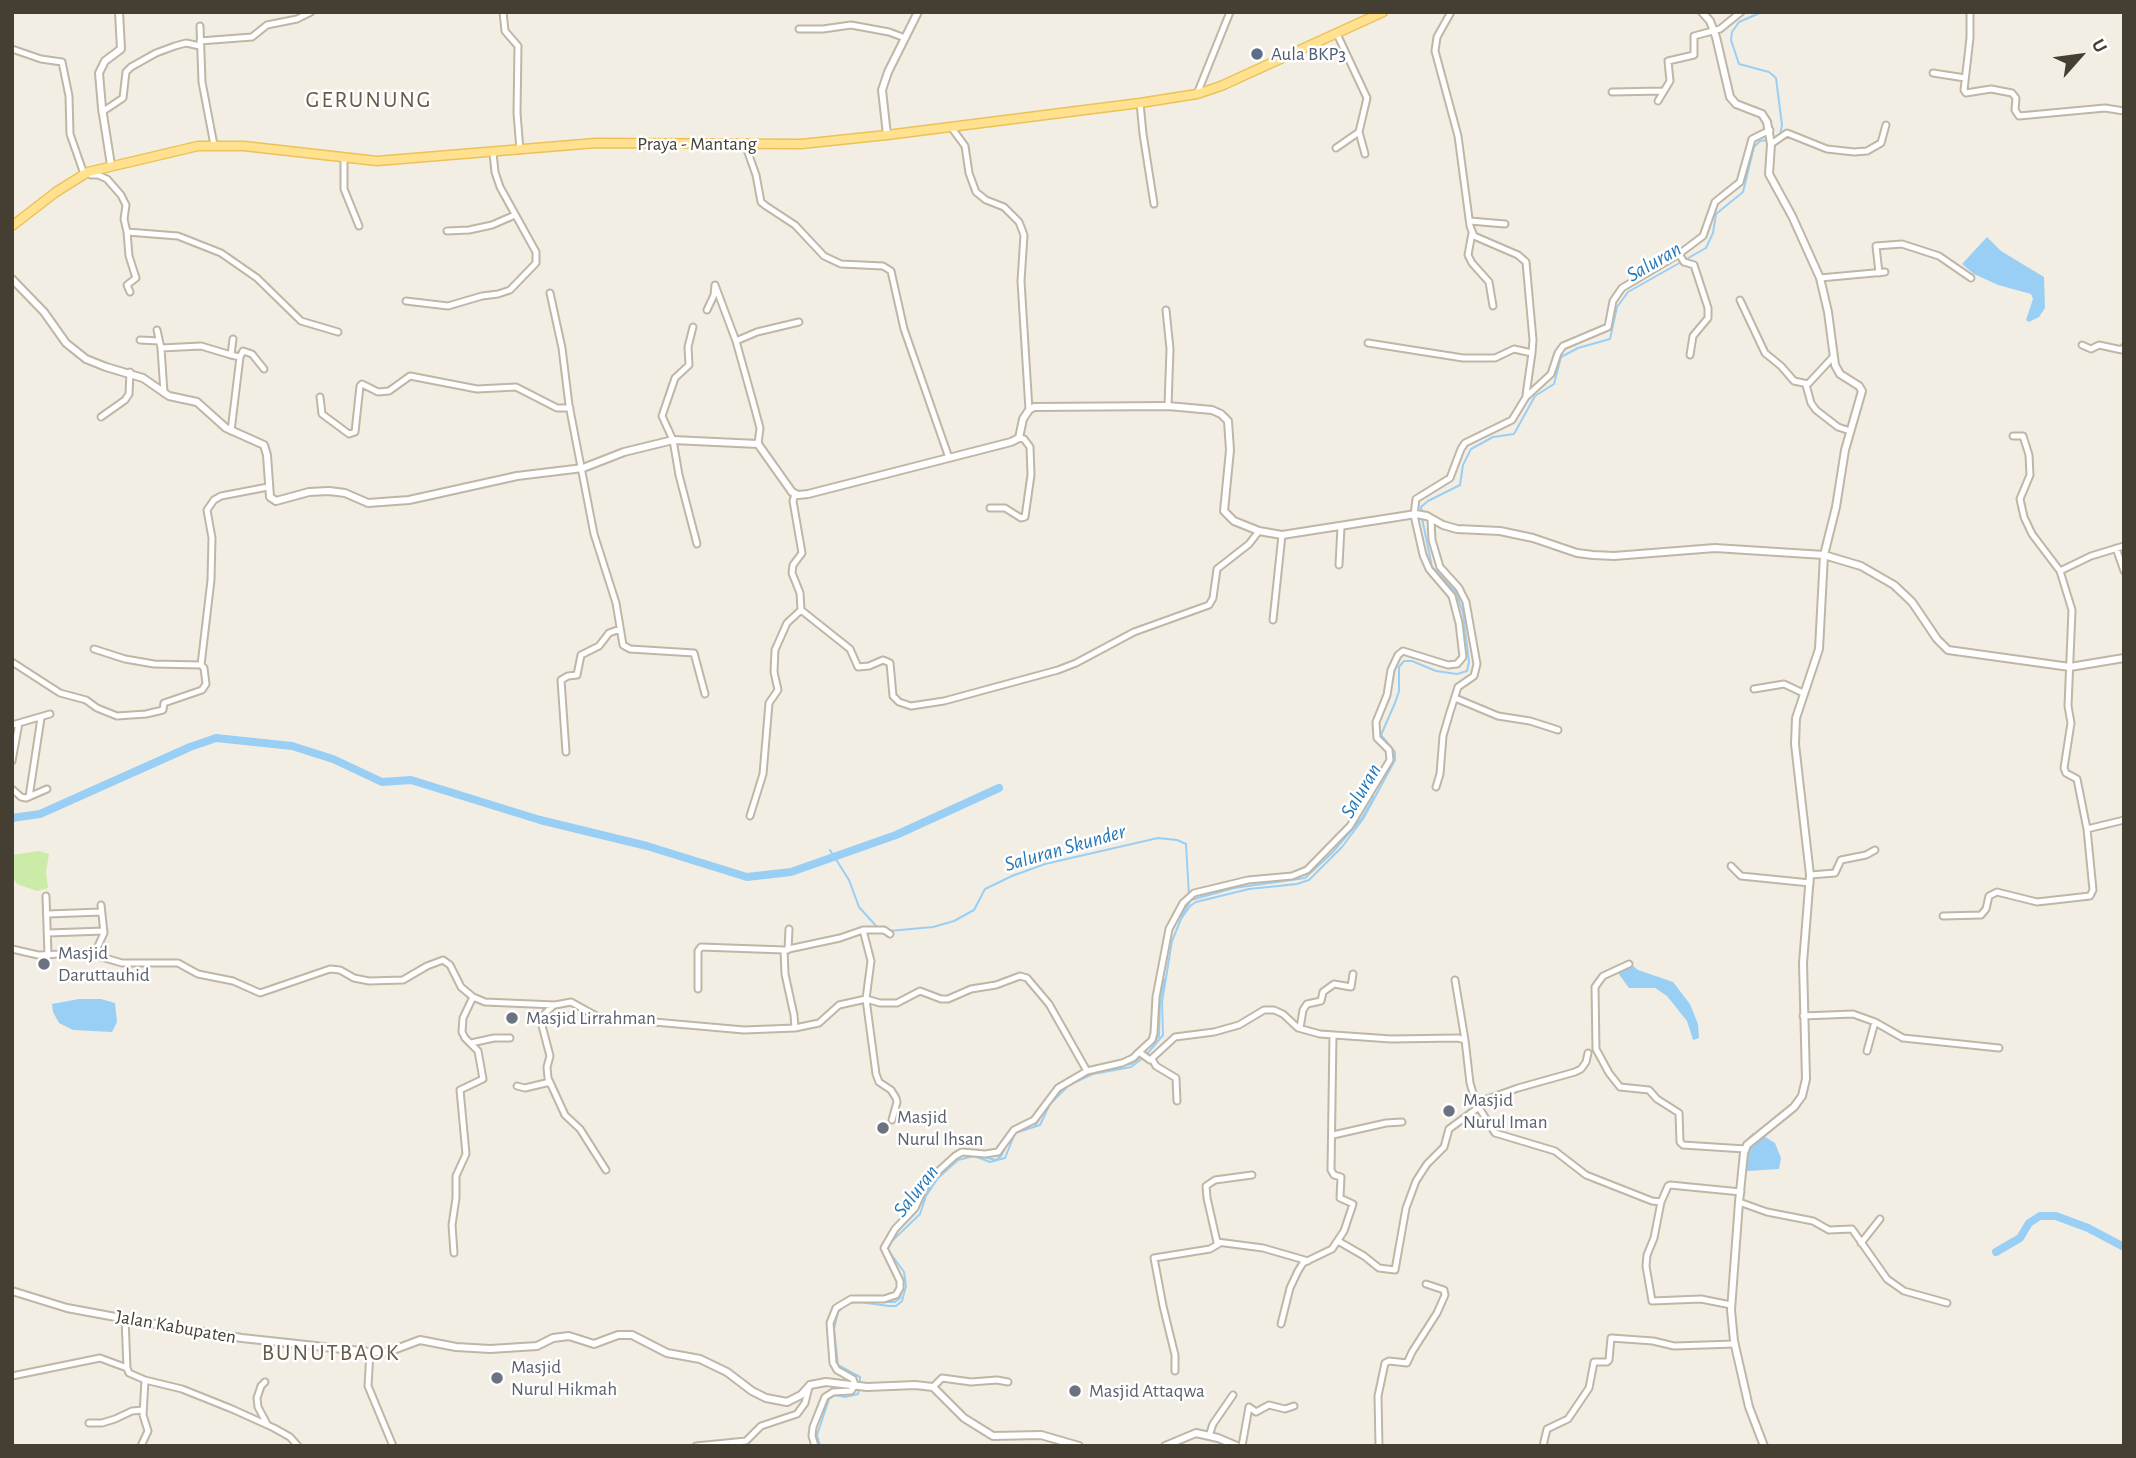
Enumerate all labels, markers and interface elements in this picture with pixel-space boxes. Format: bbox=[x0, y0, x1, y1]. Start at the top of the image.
north arrow bbox=[2045, 21, 2115, 91]
text: U bbox=[2088, 36, 2110, 56]
place label: Aula BKP3 bbox=[1271, 43, 1346, 65]
marker: Aula BKP3 bbox=[1249, 46, 1265, 62]
district label: GERUNUNG bbox=[307, 86, 431, 114]
street label: Praya - Mantang bbox=[637, 133, 757, 155]
water label: Saluran bbox=[1622, 236, 1686, 288]
water label: Saluran bbox=[1335, 759, 1387, 823]
water label: Saluran Skunder bbox=[1001, 819, 1129, 877]
place label: Masjid Daruttauhid bbox=[58, 942, 150, 986]
marker: Masjid Daruttauhid bbox=[36, 956, 52, 972]
place label: Masjid Lirrahman bbox=[526, 1007, 656, 1029]
marker: Masjid Lirrahman bbox=[504, 1010, 520, 1026]
place label: Masjid Nurul Iman bbox=[1463, 1089, 1547, 1133]
marker: Masjid Nurul Iman bbox=[1441, 1103, 1457, 1119]
place label: Masjid Nurul Ihsan bbox=[897, 1106, 983, 1150]
marker: Masjid Nurul Ihsan bbox=[875, 1120, 891, 1136]
water label: Saluran bbox=[888, 1160, 944, 1222]
street label: Jalan Kabupaten bbox=[114, 1305, 238, 1349]
district label: BUNUTBAOK bbox=[263, 1339, 399, 1367]
place label: Masjid Nurul Hikmah bbox=[511, 1356, 617, 1400]
marker: Masjid Nurul Hikmah bbox=[489, 1370, 505, 1386]
place label: Masjid Attaqwa bbox=[1089, 1380, 1205, 1402]
marker: Masjid Attaqwa bbox=[1067, 1383, 1083, 1399]

